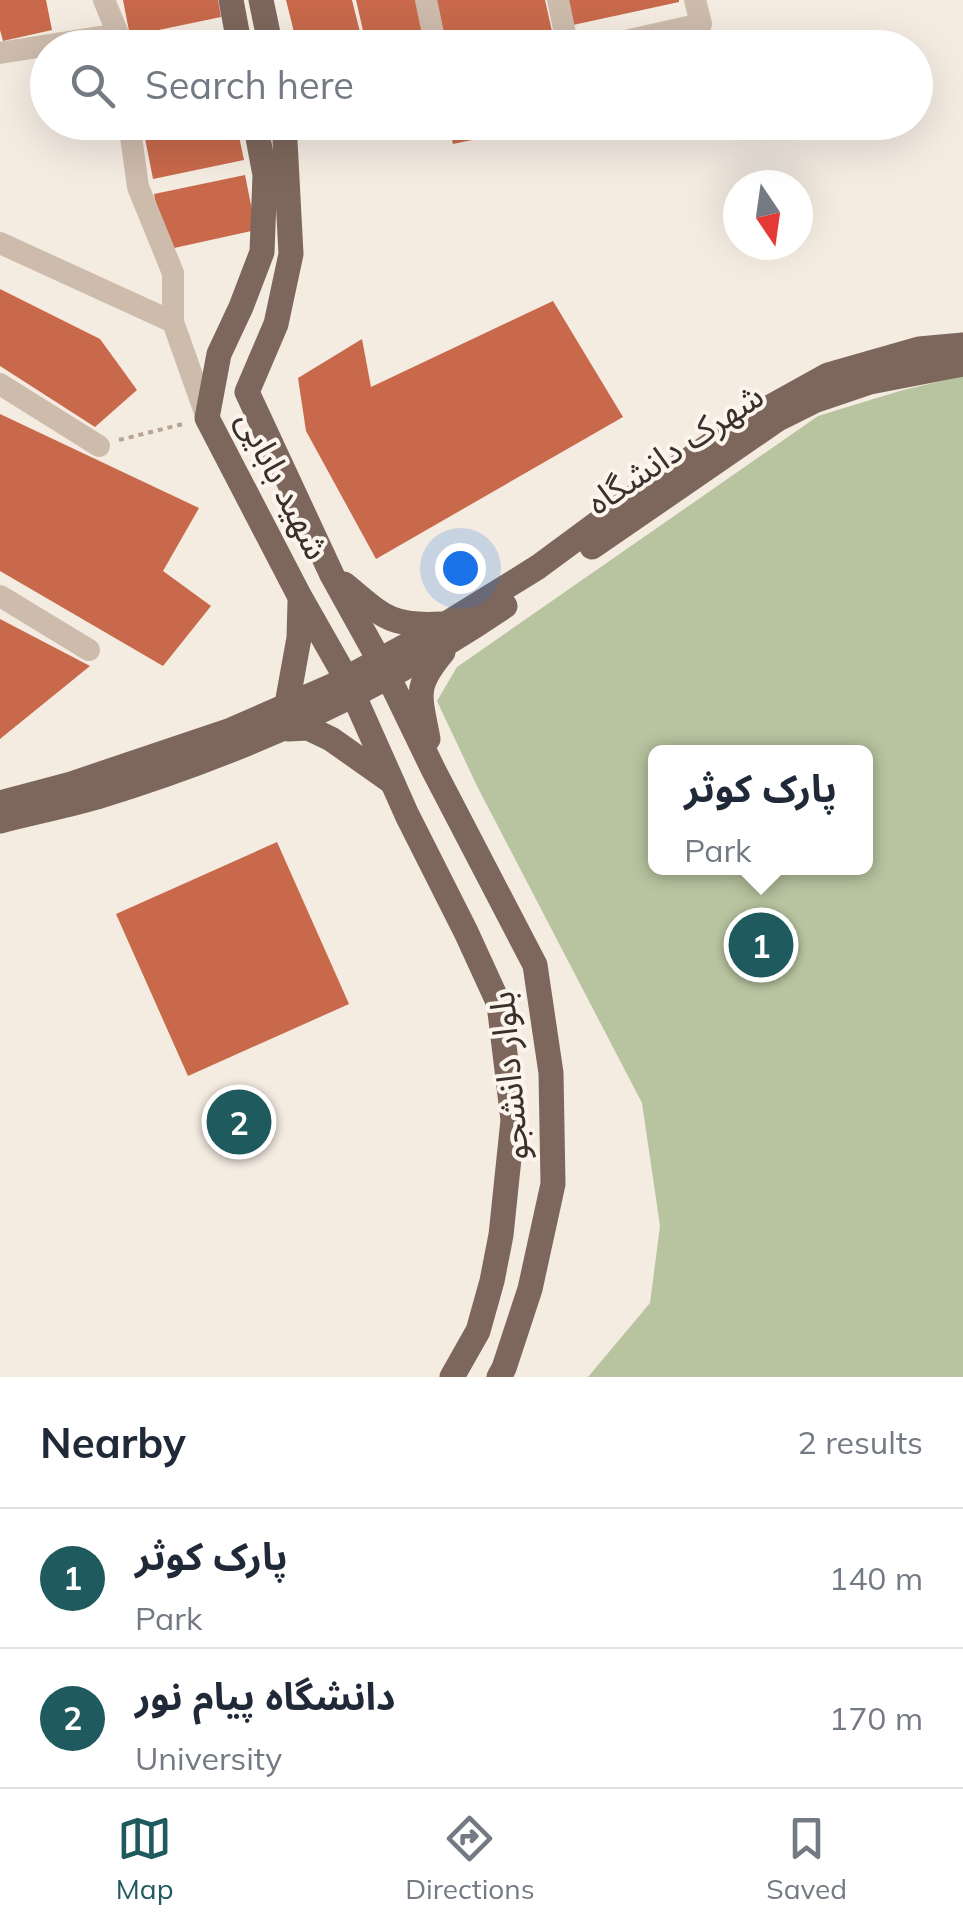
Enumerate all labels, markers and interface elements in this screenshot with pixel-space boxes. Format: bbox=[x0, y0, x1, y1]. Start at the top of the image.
search box bbox=[30, 30, 933, 140]
icon: search bbox=[65, 58, 120, 113]
text: Search here bbox=[145, 61, 354, 109]
north arrow bbox=[723, 170, 813, 260]
street label: شهرک دانشگاه bbox=[578, 373, 771, 523]
street label: شهید بابایی bbox=[228, 403, 340, 566]
your location bbox=[435, 543, 486, 594]
popup bbox=[648, 745, 873, 875]
text: پارک کوثر bbox=[684, 764, 837, 812]
text: Park bbox=[684, 830, 752, 870]
pin: 1 bbox=[728, 908, 794, 982]
street label: بلوار دانشجو bbox=[479, 990, 537, 1163]
pin: 2 bbox=[206, 1084, 272, 1160]
text: Nearby bbox=[40, 1416, 186, 1469]
text: 2 results bbox=[798, 1422, 923, 1462]
text: پارک کوثر bbox=[135, 1532, 288, 1580]
text: 1 bbox=[63, 1558, 82, 1598]
text: 140 m bbox=[829, 1558, 923, 1598]
text: Park bbox=[135, 1598, 202, 1638]
text: دانشگاه پیام نور bbox=[135, 1672, 396, 1720]
text: 2 bbox=[63, 1698, 82, 1738]
text: 170 m bbox=[829, 1698, 923, 1738]
text: University bbox=[135, 1738, 282, 1778]
tab: Map bbox=[116, 1811, 173, 1906]
tab: Directions bbox=[405, 1811, 535, 1906]
tab: Saved bbox=[766, 1811, 847, 1906]

